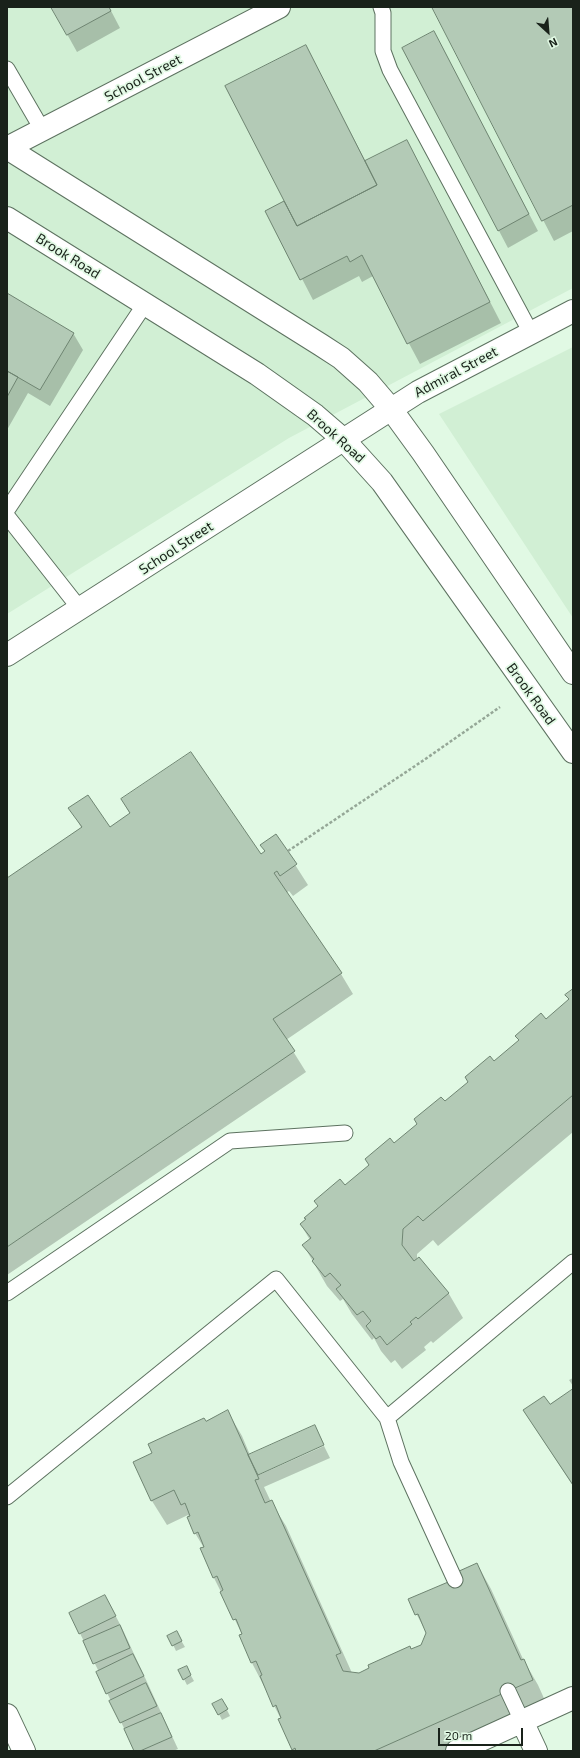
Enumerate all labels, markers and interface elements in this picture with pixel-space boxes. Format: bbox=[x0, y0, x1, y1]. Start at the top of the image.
north arrow bbox=[528, 12, 568, 52]
text: N bbox=[547, 36, 560, 51]
street label: School Street bbox=[102, 51, 184, 105]
street label: Brook Road bbox=[33, 230, 103, 282]
street label: Admiral Street bbox=[411, 343, 501, 401]
street label: Brook Road bbox=[303, 405, 369, 467]
street label: School Street bbox=[136, 518, 216, 578]
street label: Brook Road bbox=[503, 660, 559, 728]
scale bar bbox=[440, 1720, 525, 1746]
text: 20 m bbox=[445, 1728, 472, 1742]

